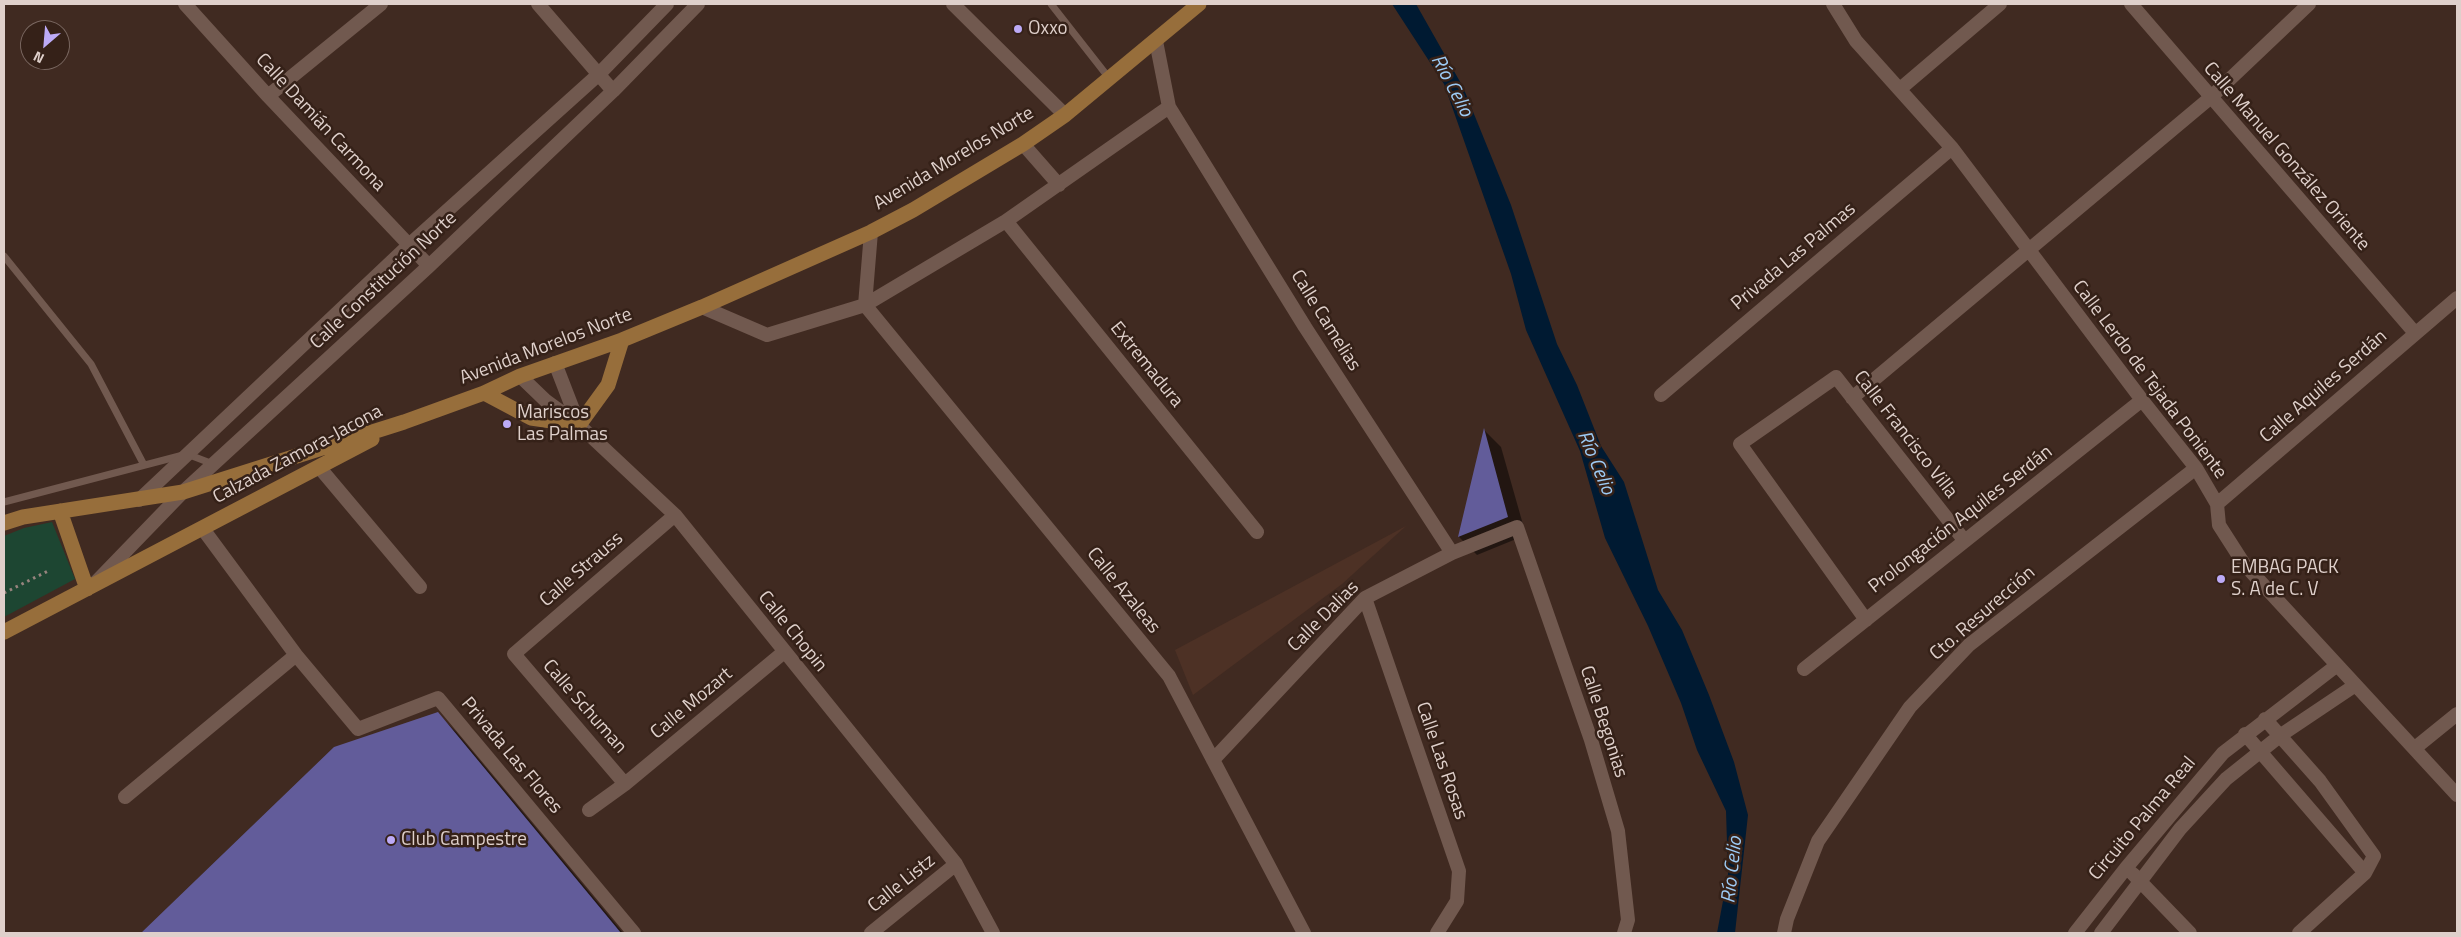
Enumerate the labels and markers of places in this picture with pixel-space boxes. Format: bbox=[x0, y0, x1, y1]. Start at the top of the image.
place label: Oxxo bbox=[1028, 18, 1068, 40]
marker: Oxxo bbox=[1012, 23, 1024, 35]
place label: Mariscos Las Palmas bbox=[517, 402, 608, 446]
marker: Mariscos Las Palmas bbox=[501, 418, 513, 430]
place label: EMBAG PACK S. A de C. V bbox=[2231, 557, 2339, 601]
marker: EMBAG PACK S. A de C. V bbox=[2215, 573, 2227, 585]
place label: Club Campestre bbox=[401, 829, 527, 851]
marker: Club Campestre bbox=[385, 834, 397, 846]

